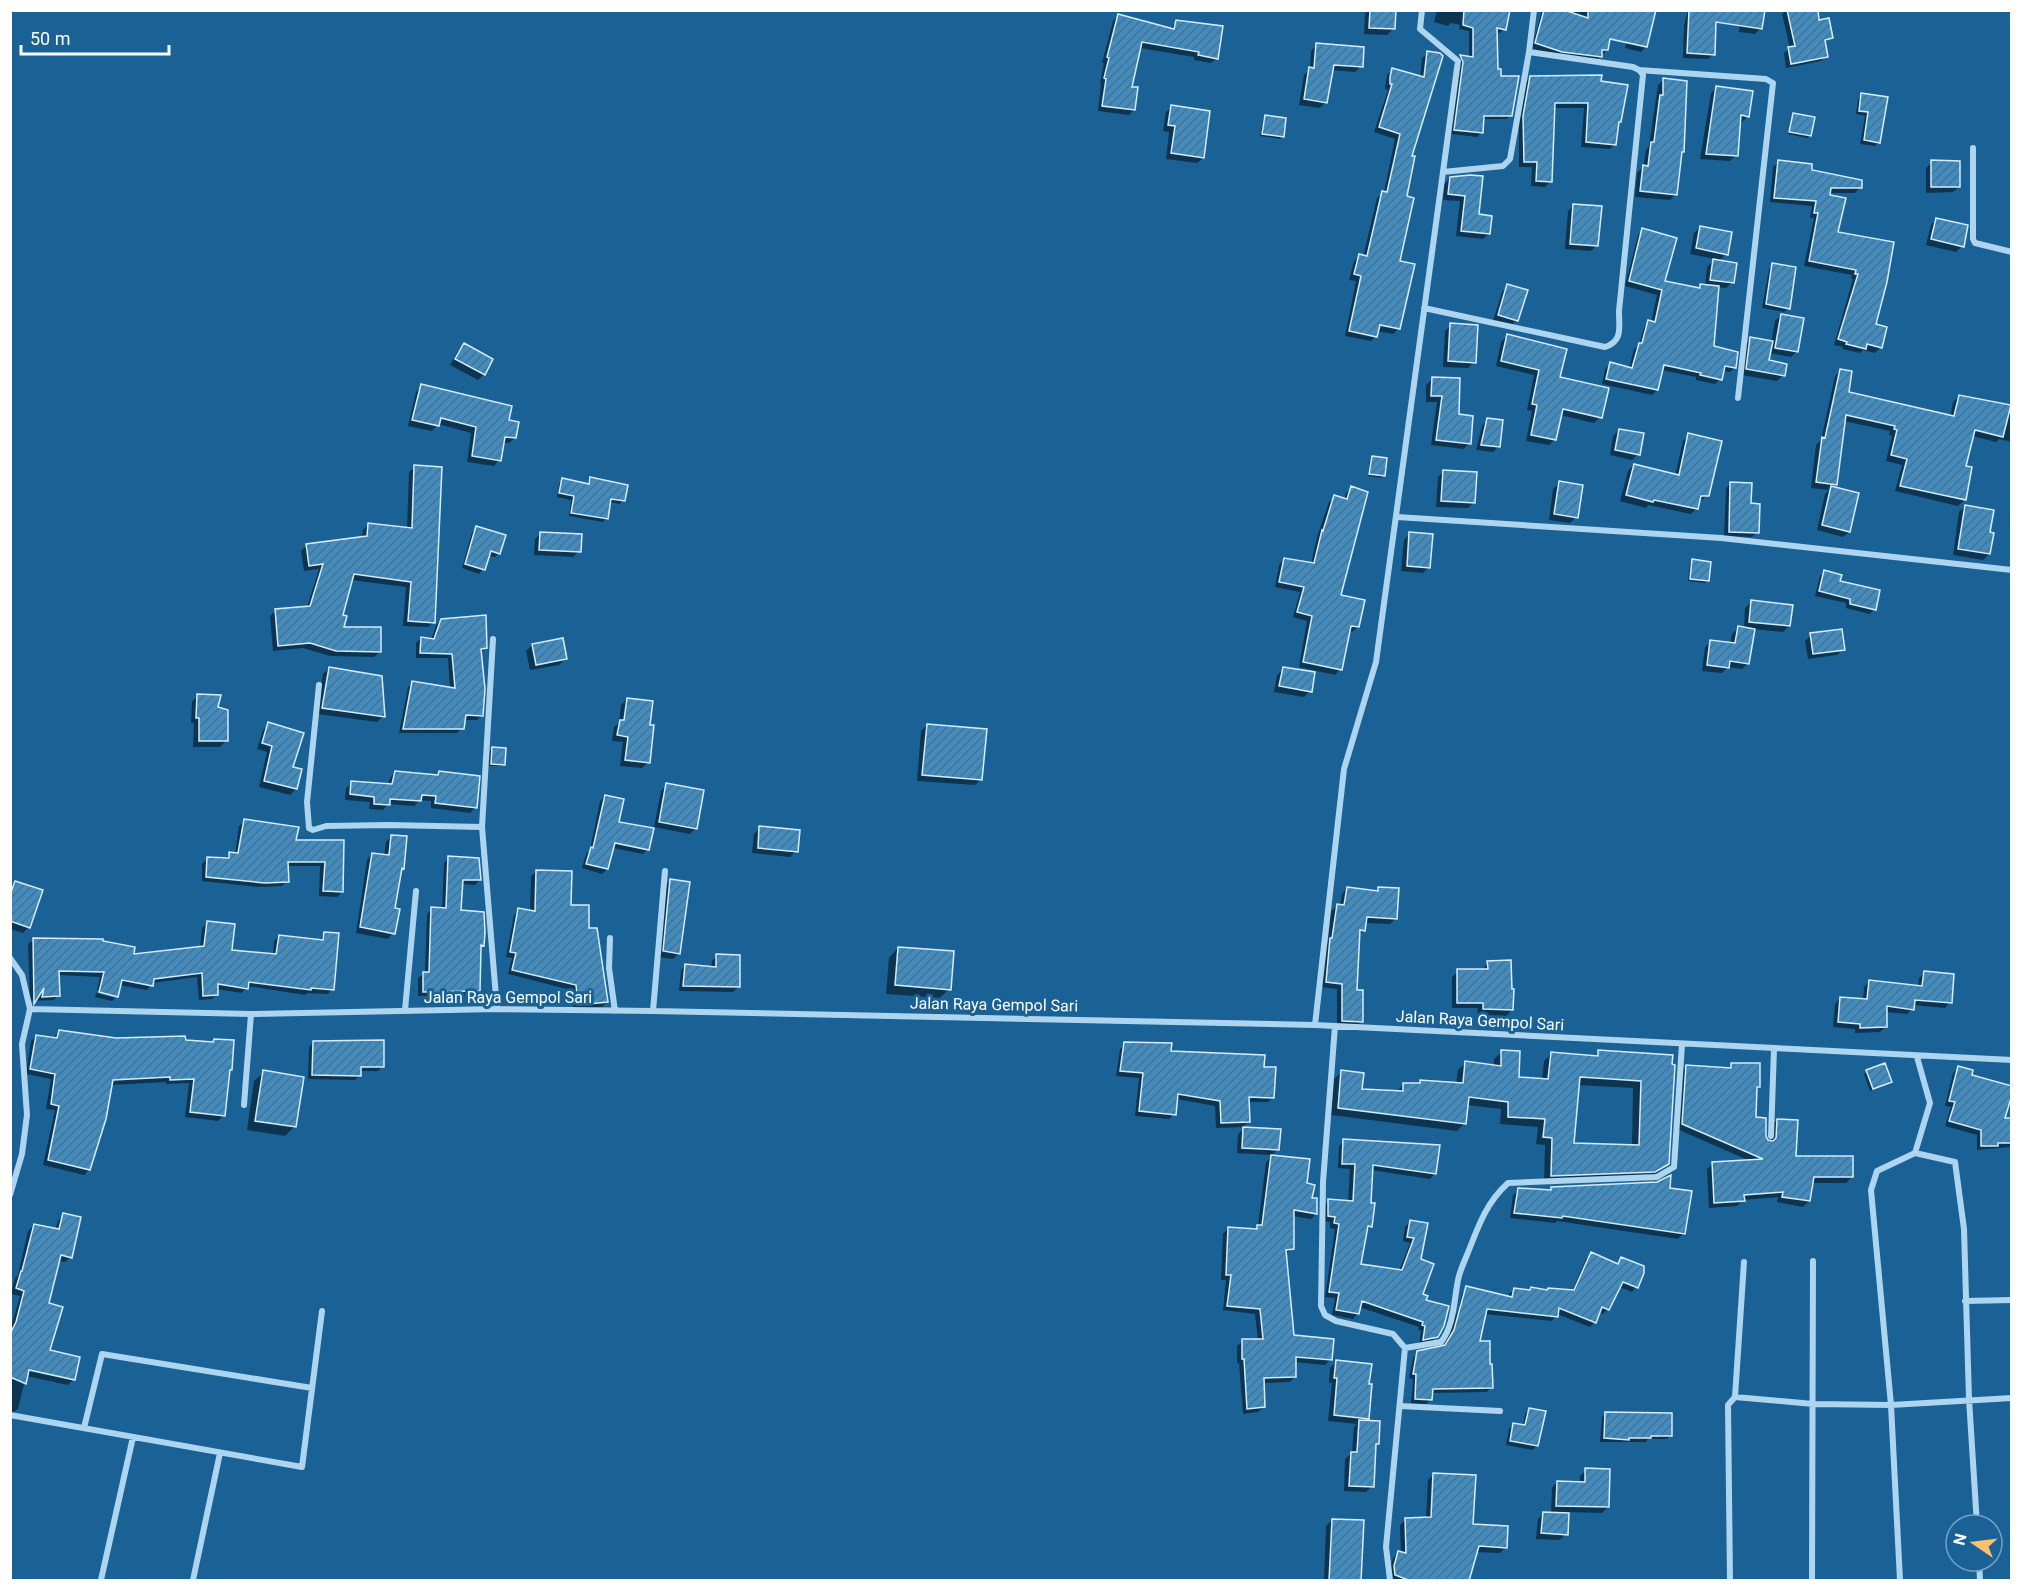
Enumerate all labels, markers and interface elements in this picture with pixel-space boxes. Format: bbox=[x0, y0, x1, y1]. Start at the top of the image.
scale bar bbox=[21, 18, 170, 56]
text: 50 m bbox=[30, 28, 70, 49]
street label: Jalan Raya Gempol Sari bbox=[424, 988, 592, 1007]
street label: Jalan Raya Gempol Sari bbox=[910, 994, 1078, 1015]
street label: Jalan Raya Gempol Sari bbox=[1395, 1007, 1565, 1034]
north arrow bbox=[1944, 1513, 2004, 1573]
text: N bbox=[1949, 1532, 1971, 1547]

